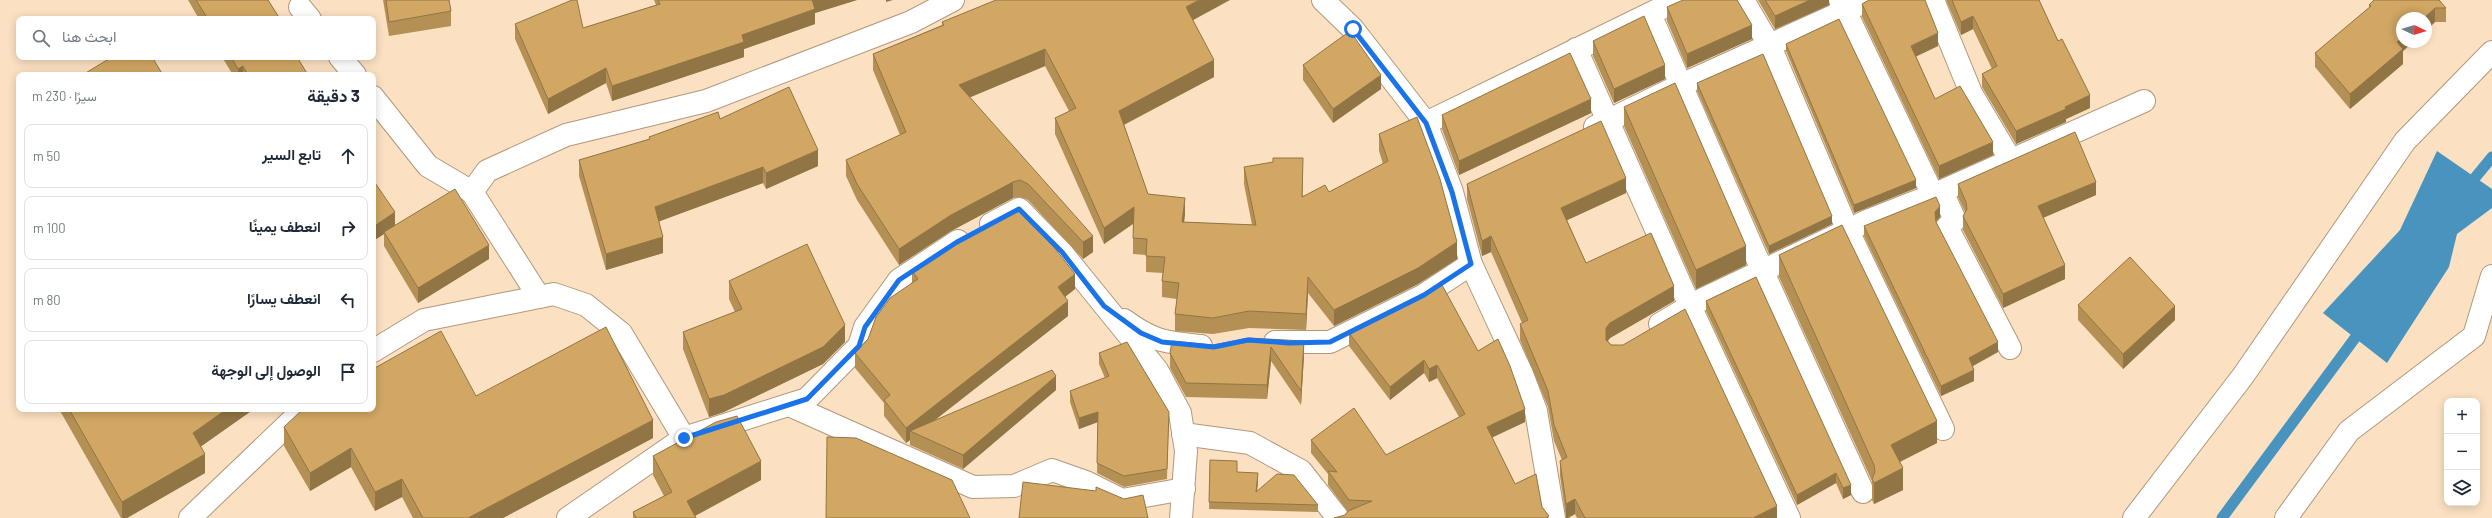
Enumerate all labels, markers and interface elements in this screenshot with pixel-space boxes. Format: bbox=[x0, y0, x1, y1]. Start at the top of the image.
north arrow bbox=[2396, 12, 2432, 48]
search box bbox=[16, 16, 376, 60]
route start bbox=[1344, 20, 1362, 38]
icon: search bbox=[30, 27, 52, 49]
text: ابحث هنا bbox=[62, 27, 116, 45]
text: 3 دقيقة bbox=[307, 85, 360, 105]
text: سيرًا · 230 m bbox=[32, 88, 97, 104]
text: تابع السير bbox=[262, 145, 321, 163]
icon: ahead bbox=[337, 145, 359, 167]
text: 50 m bbox=[33, 148, 60, 164]
text: انعطف يمينًا bbox=[249, 217, 321, 235]
icon: right bbox=[337, 217, 359, 239]
text: 100 m bbox=[33, 220, 66, 236]
text: انعطف يسارًا bbox=[247, 289, 321, 307]
icon: left bbox=[337, 289, 359, 311]
text: 80 m bbox=[33, 292, 61, 308]
text: الوصول إلى الوجهة bbox=[211, 361, 321, 379]
icon: arrive bbox=[337, 361, 359, 383]
map controls bbox=[2444, 398, 2480, 506]
button: + bbox=[2444, 398, 2480, 434]
route end bbox=[675, 429, 693, 447]
button: − bbox=[2444, 434, 2480, 470]
button: layers bbox=[2444, 470, 2480, 506]

